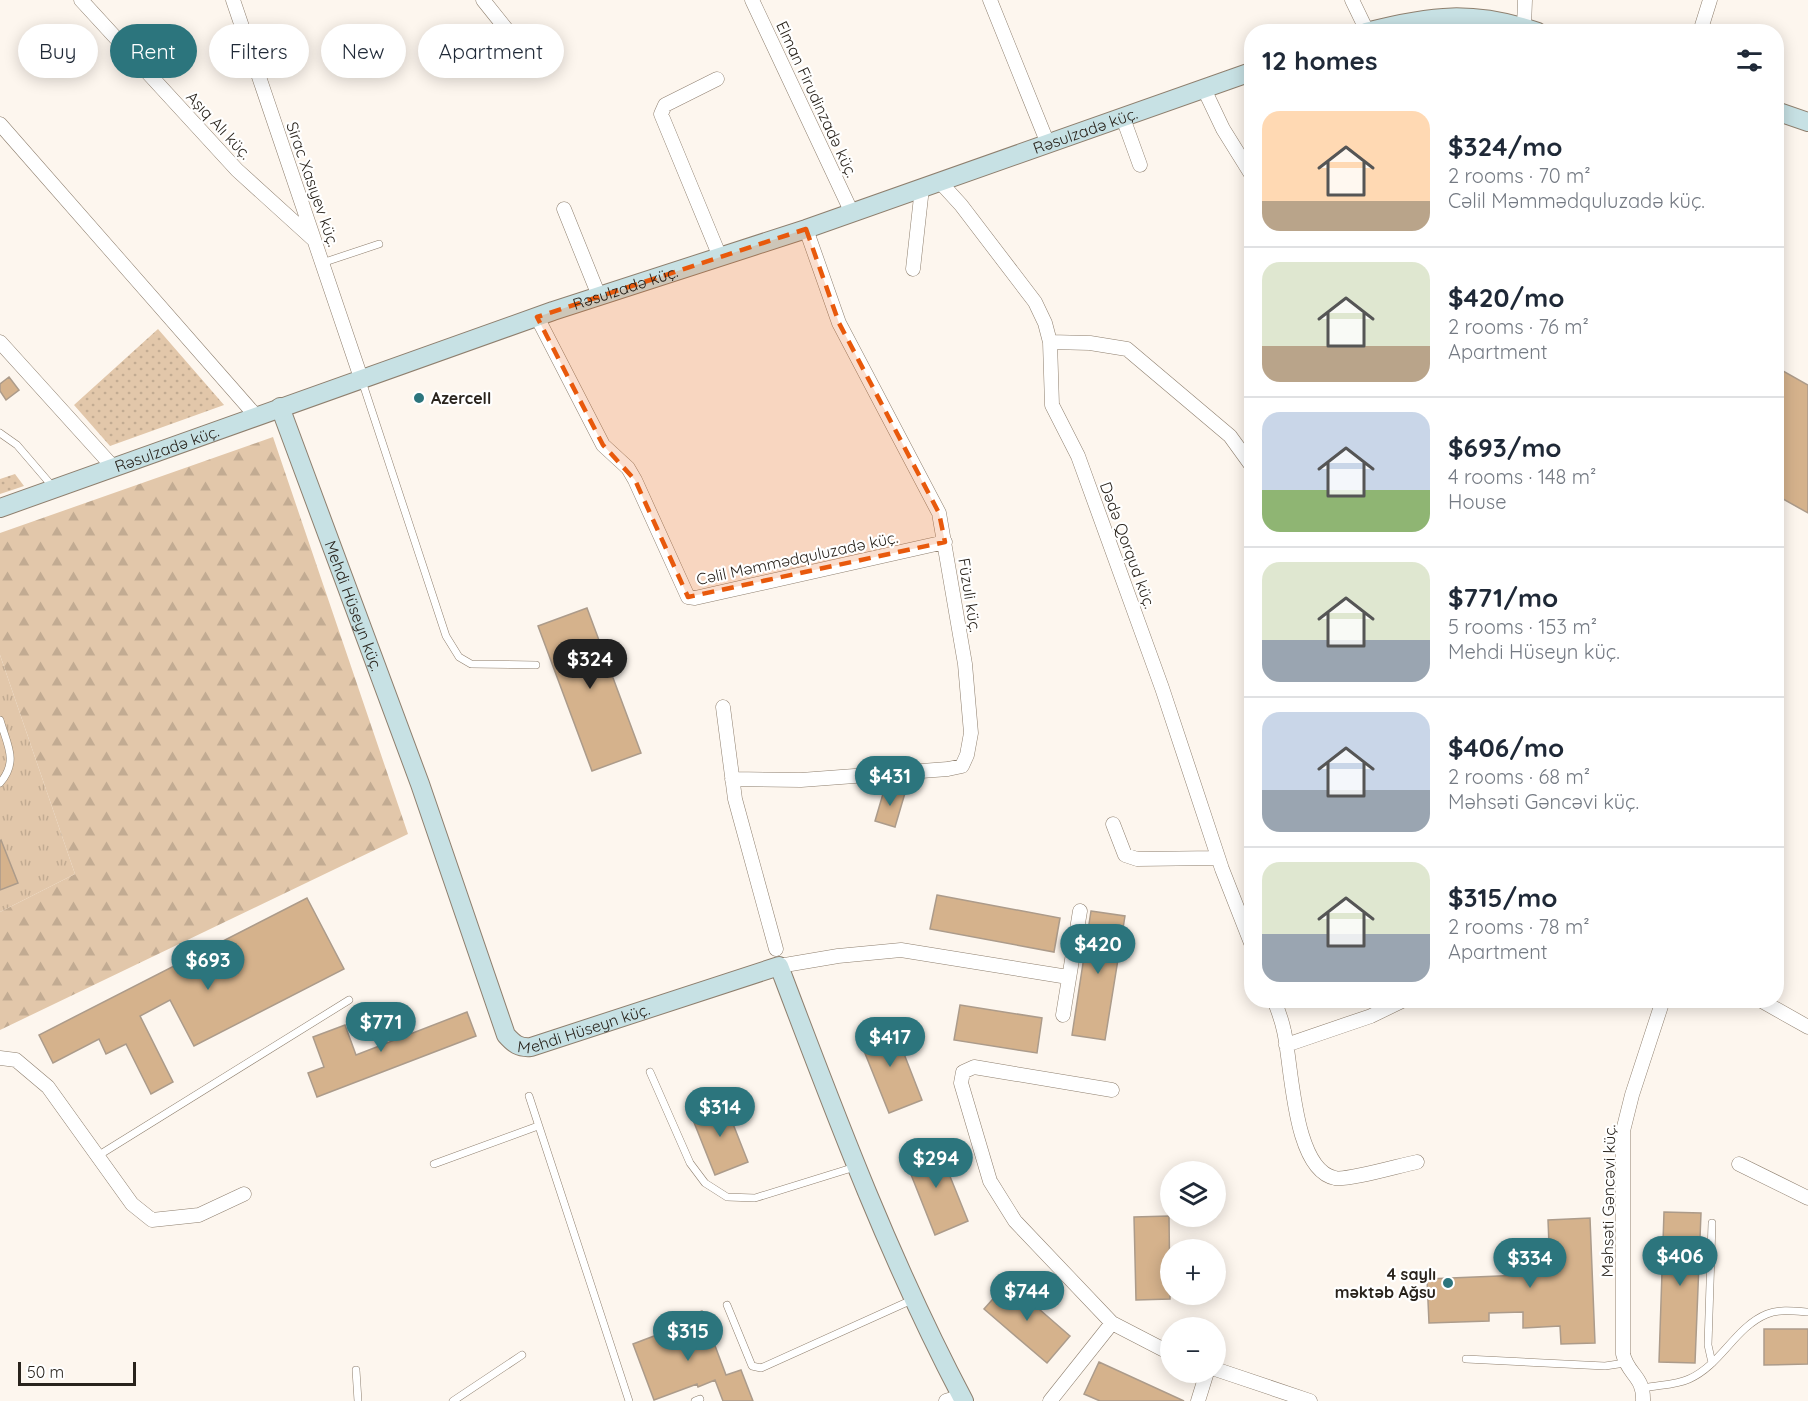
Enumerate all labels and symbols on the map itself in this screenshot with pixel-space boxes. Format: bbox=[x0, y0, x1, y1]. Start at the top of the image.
street label: Elman Firudinzadə küç. bbox=[772, 18, 862, 180]
street label: Aşıq Alı küç. bbox=[182, 87, 256, 163]
street label: Rəsulzadə küç. bbox=[1030, 103, 1140, 158]
street label: Sirac Xasıyev küç. bbox=[282, 119, 344, 249]
street label: Rəsulzadə küç. bbox=[570, 261, 680, 314]
place label: Azercell bbox=[431, 388, 491, 408]
marker: Azercell bbox=[412, 391, 426, 405]
street label: Rəsulzadə küç. bbox=[112, 421, 222, 476]
street label: Dədə Qorqud küç. bbox=[1096, 479, 1160, 611]
street label: Cəlil Məmmədquluzadə küç. bbox=[694, 527, 900, 589]
street label: Mehdi Hüseyn küç. bbox=[320, 538, 387, 674]
street label: Füzuli küç. bbox=[954, 556, 986, 634]
pin: $324 bbox=[554, 639, 626, 690]
pin: $431 bbox=[854, 756, 926, 807]
pin: $420 bbox=[1062, 924, 1134, 975]
pin: $693 bbox=[172, 940, 244, 991]
street label: Mehdi Hüseyn küç. bbox=[516, 999, 652, 1058]
pin: $771 bbox=[345, 1002, 417, 1053]
pin: $417 bbox=[854, 1017, 926, 1068]
pin: $314 bbox=[684, 1087, 756, 1138]
street label: Məhsəti Gəncəvi küç. bbox=[1597, 1124, 1619, 1278]
pin: $294 bbox=[900, 1138, 972, 1189]
pin: $406 bbox=[1644, 1236, 1716, 1287]
pin: $334 bbox=[1494, 1238, 1566, 1289]
place label: 4 saylı məktəb Ağsu bbox=[1335, 1264, 1436, 1302]
pin: $744 bbox=[991, 1271, 1063, 1322]
marker: 4 saylı məktəb Ağsu bbox=[1441, 1276, 1455, 1290]
pin: $315 bbox=[652, 1311, 724, 1362]
scale bar bbox=[18, 1359, 136, 1386]

